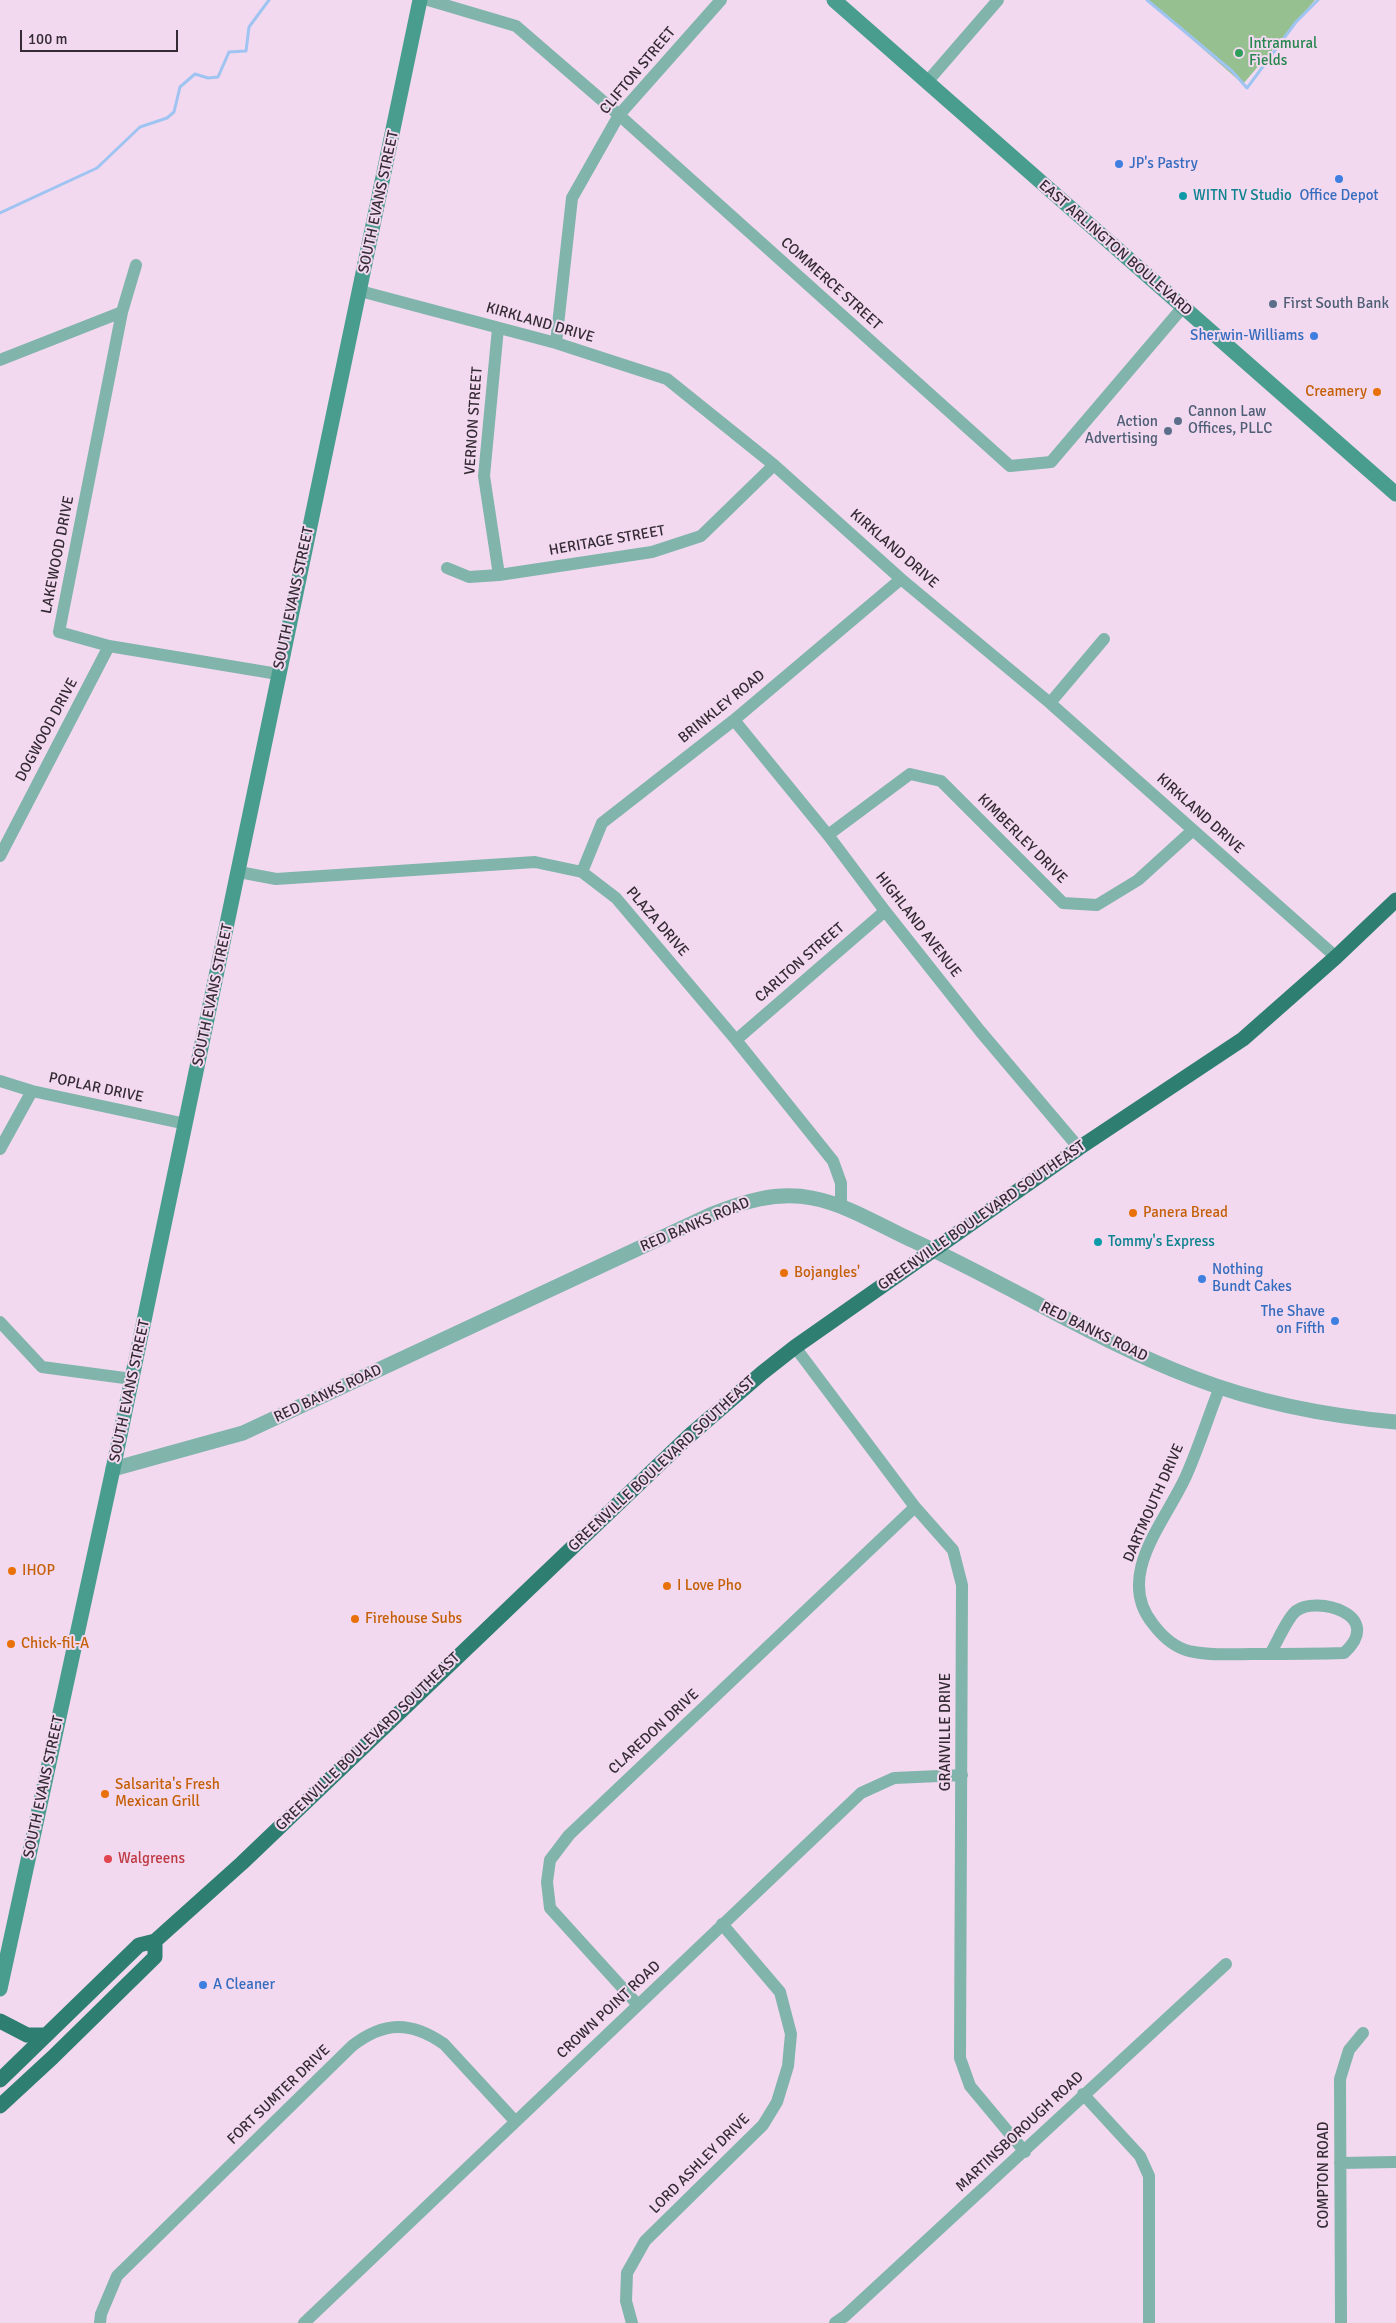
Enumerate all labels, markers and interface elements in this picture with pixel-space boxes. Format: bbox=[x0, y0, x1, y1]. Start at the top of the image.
scale bar bbox=[22, 20, 180, 52]
street label: CLIFTON STREET bbox=[596, 24, 680, 118]
text: 100 m bbox=[28, 30, 68, 48]
place label: Intramural Fields bbox=[1249, 35, 1317, 70]
marker: Intramural Fields bbox=[1233, 47, 1245, 59]
street label: SOUTH EVANS STREET bbox=[355, 129, 403, 275]
place label: JP's Pastry bbox=[1129, 155, 1198, 173]
marker: JP's Pastry bbox=[1113, 158, 1125, 170]
marker: Office Depot bbox=[1333, 173, 1345, 185]
street label: EAST ARLINGTON BOULEVARD bbox=[1035, 176, 1195, 320]
place label: WITN TV Studio bbox=[1193, 187, 1292, 205]
place label: Office Depot bbox=[1299, 187, 1379, 205]
marker: WITN TV Studio bbox=[1177, 190, 1189, 202]
street label: COMMERCE STREET bbox=[777, 234, 885, 334]
place label: First South Bank bbox=[1283, 295, 1389, 313]
marker: First South Bank bbox=[1267, 298, 1279, 310]
street label: KIRKLAND DRIVE bbox=[484, 299, 596, 347]
place label: Sherwin-Williams bbox=[1190, 327, 1304, 345]
marker: Sherwin-Williams bbox=[1308, 330, 1320, 342]
street label: VERNON STREET bbox=[461, 366, 487, 476]
place label: Creamery bbox=[1305, 383, 1367, 401]
marker: Creamery bbox=[1371, 386, 1383, 398]
place label: Cannon Law Offices, PLLC bbox=[1188, 403, 1272, 438]
place label: Action Advertising bbox=[1085, 413, 1158, 448]
marker: Cannon Law Offices, PLLC bbox=[1172, 415, 1184, 427]
marker: Action Advertising bbox=[1162, 425, 1174, 437]
street label: LAKEWOOD DRIVE bbox=[38, 494, 78, 616]
street label: KIRKLAND DRIVE bbox=[846, 506, 942, 592]
street label: HERITAGE STREET bbox=[548, 522, 666, 560]
street label: SOUTH EVANS STREET bbox=[270, 525, 318, 671]
street label: BRINKLEY ROAD bbox=[675, 667, 769, 747]
street label: DOGWOOD DRIVE bbox=[12, 675, 82, 785]
street label: KIRKLAND DRIVE bbox=[1153, 770, 1247, 858]
street label: KIMBERLEY DRIVE bbox=[973, 790, 1071, 888]
street label: HIGHLAND AVENUE bbox=[871, 869, 965, 981]
street label: PLAZA DRIVE bbox=[622, 883, 692, 961]
street label: CARLTON STREET bbox=[752, 919, 848, 1007]
street label: SOUTH EVANS STREET bbox=[189, 922, 237, 1068]
street label: POPLAR DRIVE bbox=[47, 1069, 145, 1107]
street label: GREENVILLE BOULEVARD SOUTHEAST bbox=[875, 1137, 1089, 1295]
street label: RED BANKS ROAD bbox=[638, 1194, 752, 1256]
place label: Panera Bread bbox=[1143, 1204, 1228, 1222]
marker: Panera Bread bbox=[1127, 1207, 1139, 1219]
place label: Tommy's Express bbox=[1108, 1233, 1215, 1251]
marker: Tommy's Express bbox=[1092, 1236, 1104, 1248]
place label: Nothing Bundt Cakes bbox=[1212, 1261, 1292, 1296]
place label: Bojangles' bbox=[794, 1264, 860, 1282]
marker: Bojangles' bbox=[778, 1267, 790, 1279]
marker: Nothing Bundt Cakes bbox=[1196, 1273, 1208, 1285]
street label: RED BANKS ROAD bbox=[1038, 1298, 1150, 1366]
place label: The Shave on Fifth bbox=[1261, 1303, 1325, 1338]
marker: The Shave on Fifth bbox=[1329, 1315, 1341, 1327]
street label: SOUTH EVANS STREET bbox=[106, 1318, 154, 1464]
street label: RED BANKS ROAD bbox=[271, 1361, 385, 1427]
street label: GREENVILLE BOULEVARD SOUTHEAST bbox=[565, 1373, 759, 1555]
street label: DARTMOUTH DRIVE bbox=[1120, 1441, 1188, 1565]
place label: IHOP bbox=[22, 1562, 55, 1580]
marker: IHOP bbox=[6, 1565, 18, 1577]
place label: I Love Pho bbox=[677, 1577, 742, 1595]
marker: I Love Pho bbox=[661, 1580, 673, 1592]
place label: Firehouse Subs bbox=[365, 1610, 462, 1628]
marker: Firehouse Subs bbox=[349, 1613, 361, 1625]
place label: Chick-fil-A bbox=[21, 1635, 89, 1653]
marker: Chick-fil-A bbox=[5, 1638, 17, 1650]
street label: GREENVILLE BOULEVARD SOUTHEAST bbox=[272, 1649, 464, 1835]
street label: GRANVILLE DRIVE bbox=[937, 1673, 955, 1791]
street label: CLAREDON DRIVE bbox=[605, 1686, 703, 1778]
street label: SOUTH EVANS STREET bbox=[20, 1714, 68, 1860]
place label: Salsarita's Fresh Mexican Grill bbox=[115, 1776, 220, 1811]
marker: Salsarita's Fresh Mexican Grill bbox=[99, 1788, 111, 1800]
place label: Walgreens bbox=[118, 1850, 185, 1868]
marker: Walgreens bbox=[102, 1853, 114, 1865]
street label: CROWN POINT ROAD bbox=[554, 1957, 664, 2063]
place label: A Cleaner bbox=[213, 1976, 275, 1994]
marker: A Cleaner bbox=[197, 1979, 209, 1991]
street label: FORT SUMTER DRIVE bbox=[224, 2041, 334, 2149]
street label: MARTINSBOROUGH ROAD bbox=[952, 2068, 1088, 2196]
street label: LORD ASHLEY DRIVE bbox=[646, 2110, 754, 2218]
street label: COMPTON ROAD bbox=[1315, 2121, 1333, 2229]

